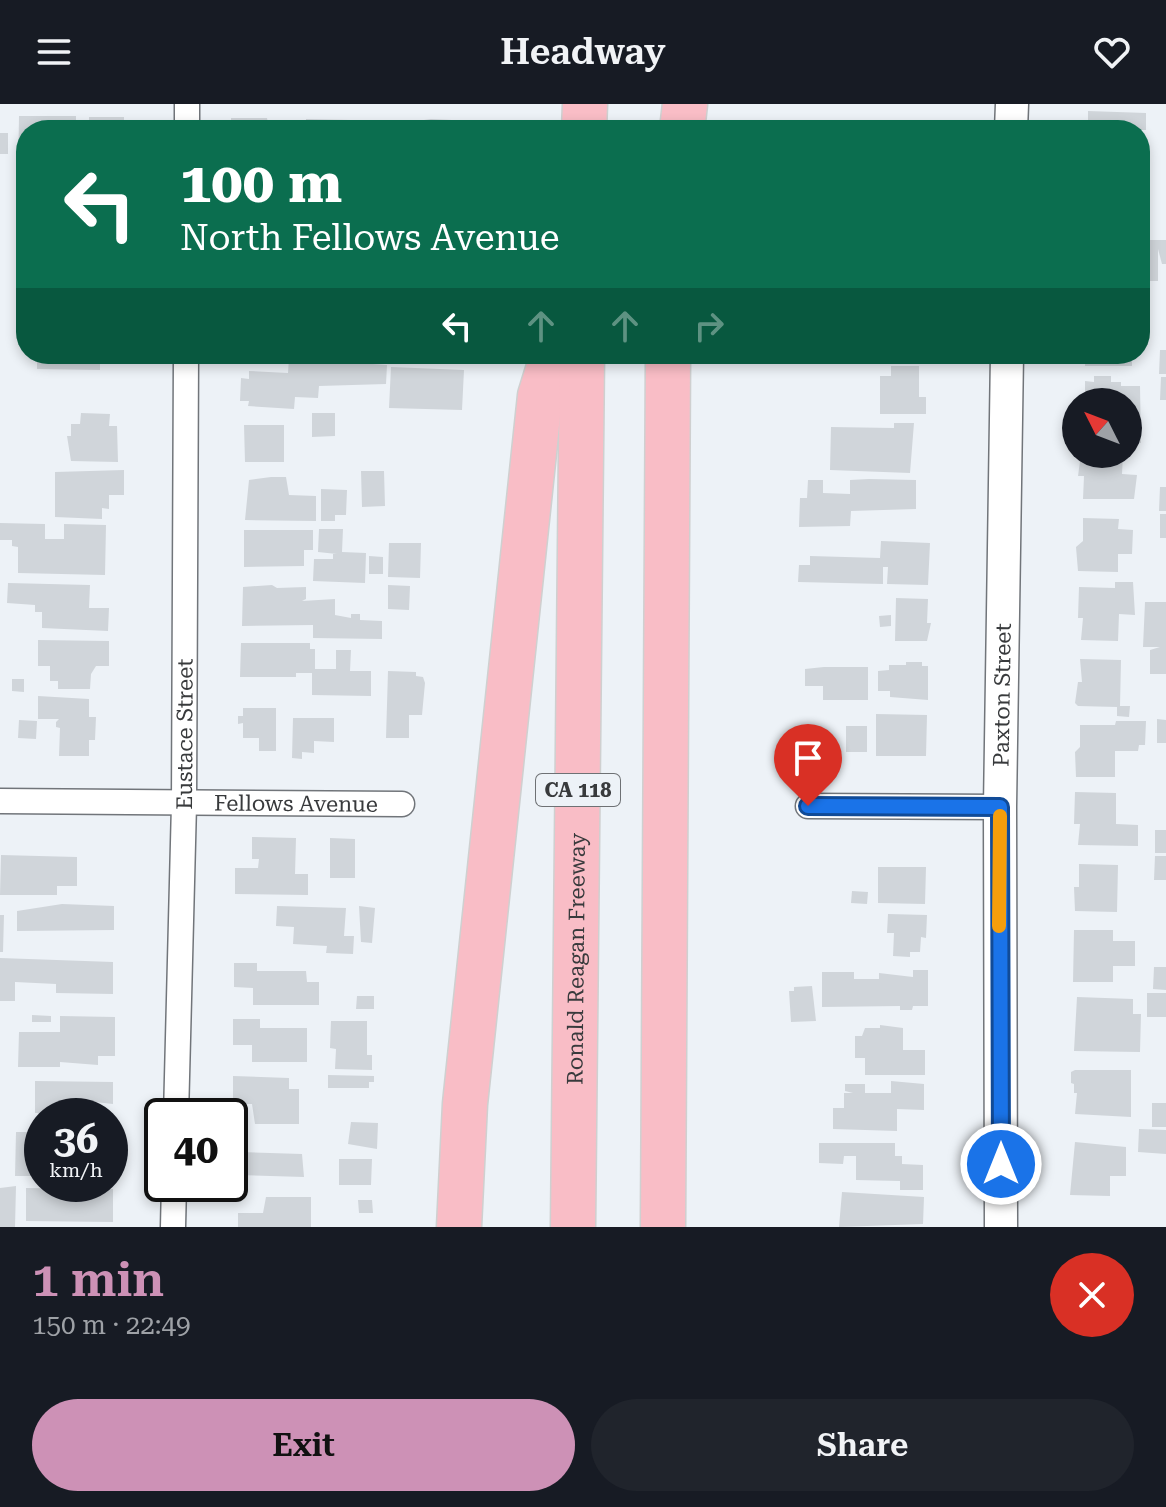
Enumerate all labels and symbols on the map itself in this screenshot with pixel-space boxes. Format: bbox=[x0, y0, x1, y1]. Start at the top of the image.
north arrow bbox=[1062, 388, 1142, 468]
street label: Paxton Street bbox=[989, 623, 1016, 767]
street label: Eustace Street bbox=[172, 658, 198, 810]
pin bbox=[774, 724, 842, 806]
road number: CA 118 bbox=[536, 774, 620, 806]
street label: Fellows Avenue bbox=[214, 791, 378, 817]
street label: Ronald Reagan Freeway bbox=[562, 833, 590, 1085]
speed limit sign: 40 bbox=[144, 1098, 248, 1202]
position arrow bbox=[959, 1122, 1043, 1206]

